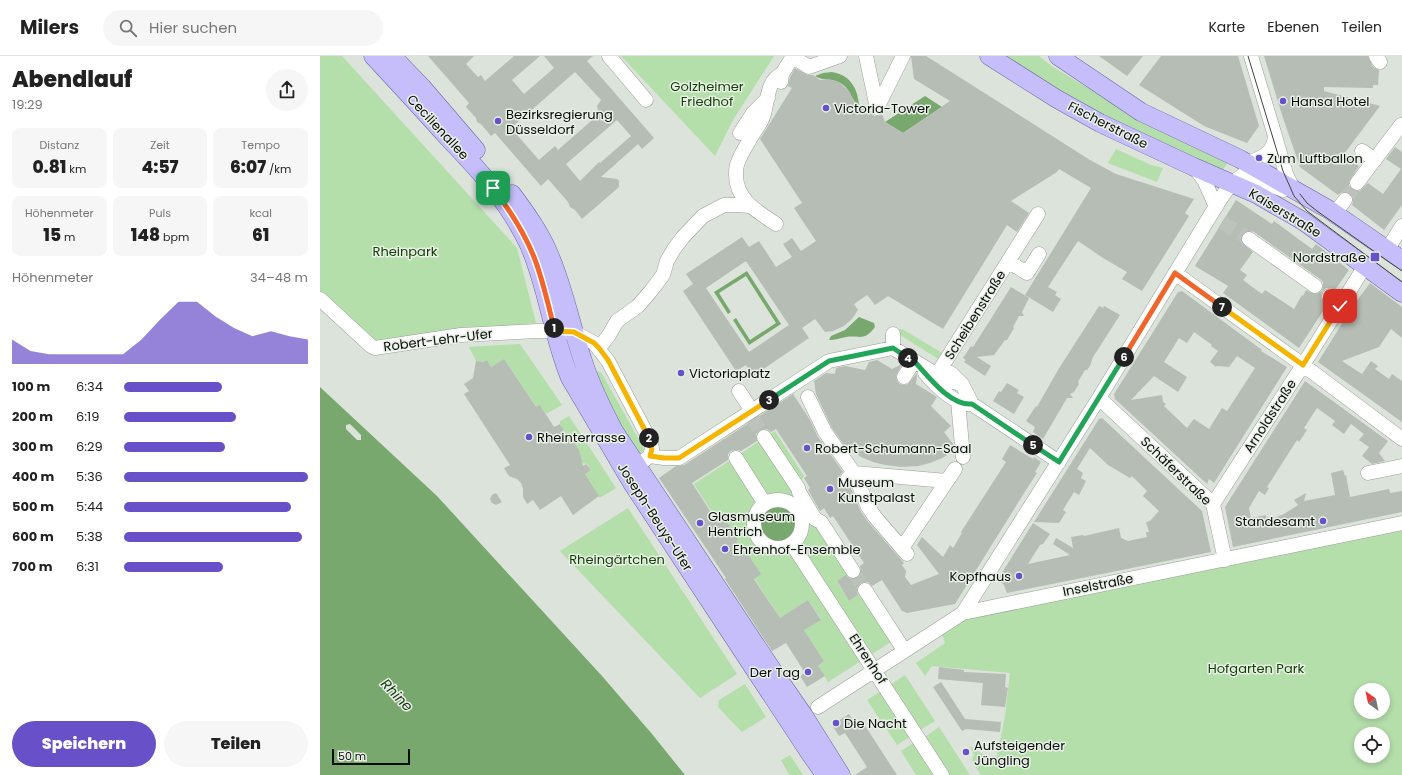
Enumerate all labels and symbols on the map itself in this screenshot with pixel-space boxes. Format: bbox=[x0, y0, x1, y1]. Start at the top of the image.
park label: Golzheimer Friedhof bbox=[670, 77, 744, 111]
street label: Cecilienallee bbox=[403, 90, 473, 164]
place label: Hansa Hotel bbox=[1291, 92, 1369, 111]
marker: Hansa Hotel bbox=[1278, 96, 1288, 106]
street label: Fischerstraße bbox=[1065, 97, 1151, 153]
place label: Victoria-Tower bbox=[834, 99, 930, 118]
marker: Victoria-Tower bbox=[821, 103, 831, 113]
place label: Bezirksregierung Düsseldorf bbox=[506, 105, 613, 139]
marker: Bezirksregierung Düsseldorf bbox=[493, 116, 503, 126]
place label: Zum Luftballon bbox=[1267, 149, 1363, 168]
marker: Zum Luftballon bbox=[1254, 153, 1264, 163]
pin bbox=[476, 171, 510, 205]
street label: Kaiserstraße bbox=[1245, 184, 1325, 242]
park label: Rheinpark bbox=[373, 242, 438, 261]
place label: Nordstraße bbox=[1293, 248, 1366, 267]
marker: Nordstraße bbox=[1369, 251, 1381, 263]
street label: Scheibenstraße bbox=[940, 267, 1010, 363]
pin bbox=[1323, 289, 1357, 323]
pin: 7 bbox=[1212, 297, 1232, 317]
pin: 1 bbox=[544, 318, 564, 338]
street label: Robert-Lehr-Ufer bbox=[382, 324, 494, 356]
pin: 6 bbox=[1114, 347, 1134, 367]
pin: 4 bbox=[898, 348, 918, 368]
place label: Victoriaplatz bbox=[689, 364, 770, 383]
marker: Victoriaplatz bbox=[676, 368, 686, 378]
street label: Arnoldstraße bbox=[1239, 375, 1301, 457]
pin: 3 bbox=[759, 390, 779, 410]
place label: Rheinterrasse bbox=[537, 428, 626, 447]
pin: 2 bbox=[639, 428, 659, 448]
marker: Rheinterrasse bbox=[524, 432, 534, 442]
street label: Schäferstraße bbox=[1136, 432, 1216, 510]
pin: 5 bbox=[1023, 435, 1043, 455]
place label: Robert-Schumann-Saal bbox=[815, 439, 971, 458]
marker: Robert-Schumann-Saal bbox=[802, 443, 812, 453]
street label: Joseph-Beuys-Ufer bbox=[613, 459, 697, 575]
place label: Museum Kunstpalast bbox=[838, 473, 915, 507]
marker: Museum Kunstpalast bbox=[825, 484, 835, 494]
place label: Glasmuseum Hentrich bbox=[708, 507, 795, 541]
place label: Standesamt bbox=[1235, 512, 1315, 531]
marker: Standesamt bbox=[1318, 516, 1328, 526]
marker: Glasmuseum Hentrich bbox=[695, 518, 705, 528]
place label: Ehrenhof-Ensemble bbox=[733, 540, 861, 559]
marker: Ehrenhof-Ensemble bbox=[720, 544, 730, 554]
park label: Rheingärtchen bbox=[569, 550, 665, 569]
place label: Kopfhaus bbox=[950, 567, 1011, 586]
street label: Inselstraße bbox=[1061, 569, 1135, 601]
marker: Kopfhaus bbox=[1014, 571, 1024, 581]
street label: Ehrenhof bbox=[844, 630, 892, 688]
park label: Hofgarten Park bbox=[1208, 659, 1305, 678]
place label: Der Tag bbox=[750, 663, 800, 682]
marker: Der Tag bbox=[803, 667, 813, 677]
water label: Rhine bbox=[376, 674, 418, 716]
north arrow bbox=[1354, 683, 1390, 719]
place label: Die Nacht bbox=[844, 714, 907, 733]
marker: Die Nacht bbox=[831, 718, 841, 728]
place label: Aufsteigender Jüngling bbox=[974, 736, 1065, 770]
scale bar bbox=[332, 747, 410, 766]
marker: Aufsteigender Jüngling bbox=[961, 747, 971, 757]

